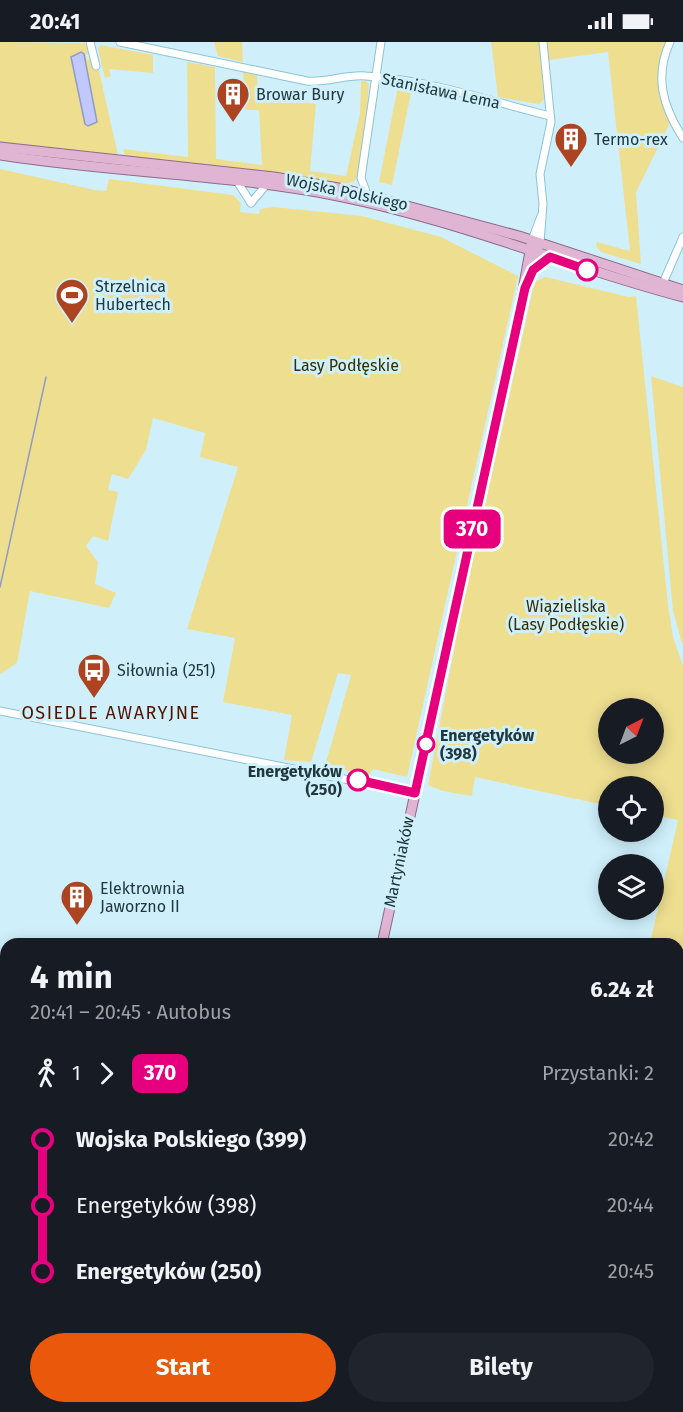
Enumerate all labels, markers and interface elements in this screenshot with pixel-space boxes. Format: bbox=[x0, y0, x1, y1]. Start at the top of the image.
text: 20:41 bbox=[30, 8, 80, 35]
street label: Stanisława Lema bbox=[380, 69, 502, 113]
building icon: Browar Bury bbox=[215, 76, 251, 123]
place label: Browar Bury bbox=[256, 85, 344, 104]
building icon: Termo-rex bbox=[553, 121, 589, 168]
place label: Termo-rex bbox=[594, 130, 668, 149]
street label: Wojska Polskiego bbox=[284, 170, 410, 214]
unlabelled marker bbox=[576, 259, 598, 281]
sports icon: Strzelnica Hubertech bbox=[54, 277, 90, 324]
place label: Strzelnica Hubertech bbox=[95, 277, 171, 314]
park label: Lasy Podłęskie bbox=[293, 356, 399, 375]
line badge: 370 bbox=[438, 510, 506, 548]
text: 370 bbox=[456, 516, 488, 542]
park label: Wiązieliska (Lasy Podłęskie) bbox=[508, 597, 624, 634]
bus stop icon: Siłownia (251) bbox=[76, 652, 112, 699]
place label: Siłownia (251) bbox=[117, 661, 215, 680]
north arrow bbox=[598, 698, 664, 764]
map controls bbox=[598, 698, 664, 920]
district label: OSIEDLE AWARYJNE bbox=[21, 702, 201, 724]
place label: Energetyków (398) bbox=[440, 726, 534, 763]
marker: Energetyków (398) bbox=[417, 735, 435, 753]
place label: Energetyków (250) bbox=[248, 762, 342, 799]
marker: Energetyków (250) bbox=[347, 769, 369, 791]
button: locate bbox=[598, 776, 664, 842]
street label: Martyniaków bbox=[380, 814, 418, 909]
button: layers bbox=[598, 854, 664, 920]
building icon: Elektrownia Jaworzno II bbox=[59, 879, 95, 926]
place label: Elektrownia Jaworzno II bbox=[100, 879, 185, 916]
text: 4 min bbox=[30, 957, 113, 997]
text: 6.24 zł bbox=[590, 976, 654, 1003]
text: 20:41 – 20:45 · Autobus bbox=[30, 1000, 231, 1024]
icon: walk bbox=[30, 1057, 63, 1090]
icon: forward bbox=[90, 1057, 123, 1090]
text: 370 bbox=[144, 1060, 176, 1086]
text: 1 bbox=[72, 1061, 81, 1085]
text: Przystanki: 2 bbox=[542, 1061, 654, 1085]
text: Wojska Polskiego (399) bbox=[76, 1126, 306, 1153]
text: 20:42 bbox=[608, 1127, 654, 1151]
text: Energetyków (398) bbox=[76, 1192, 257, 1219]
text: 20:44 bbox=[607, 1193, 654, 1217]
text: Energetyków (250) bbox=[76, 1258, 261, 1285]
text: 20:45 bbox=[608, 1259, 654, 1283]
button: Start bbox=[30, 1333, 336, 1402]
button: Bilety bbox=[348, 1333, 654, 1402]

